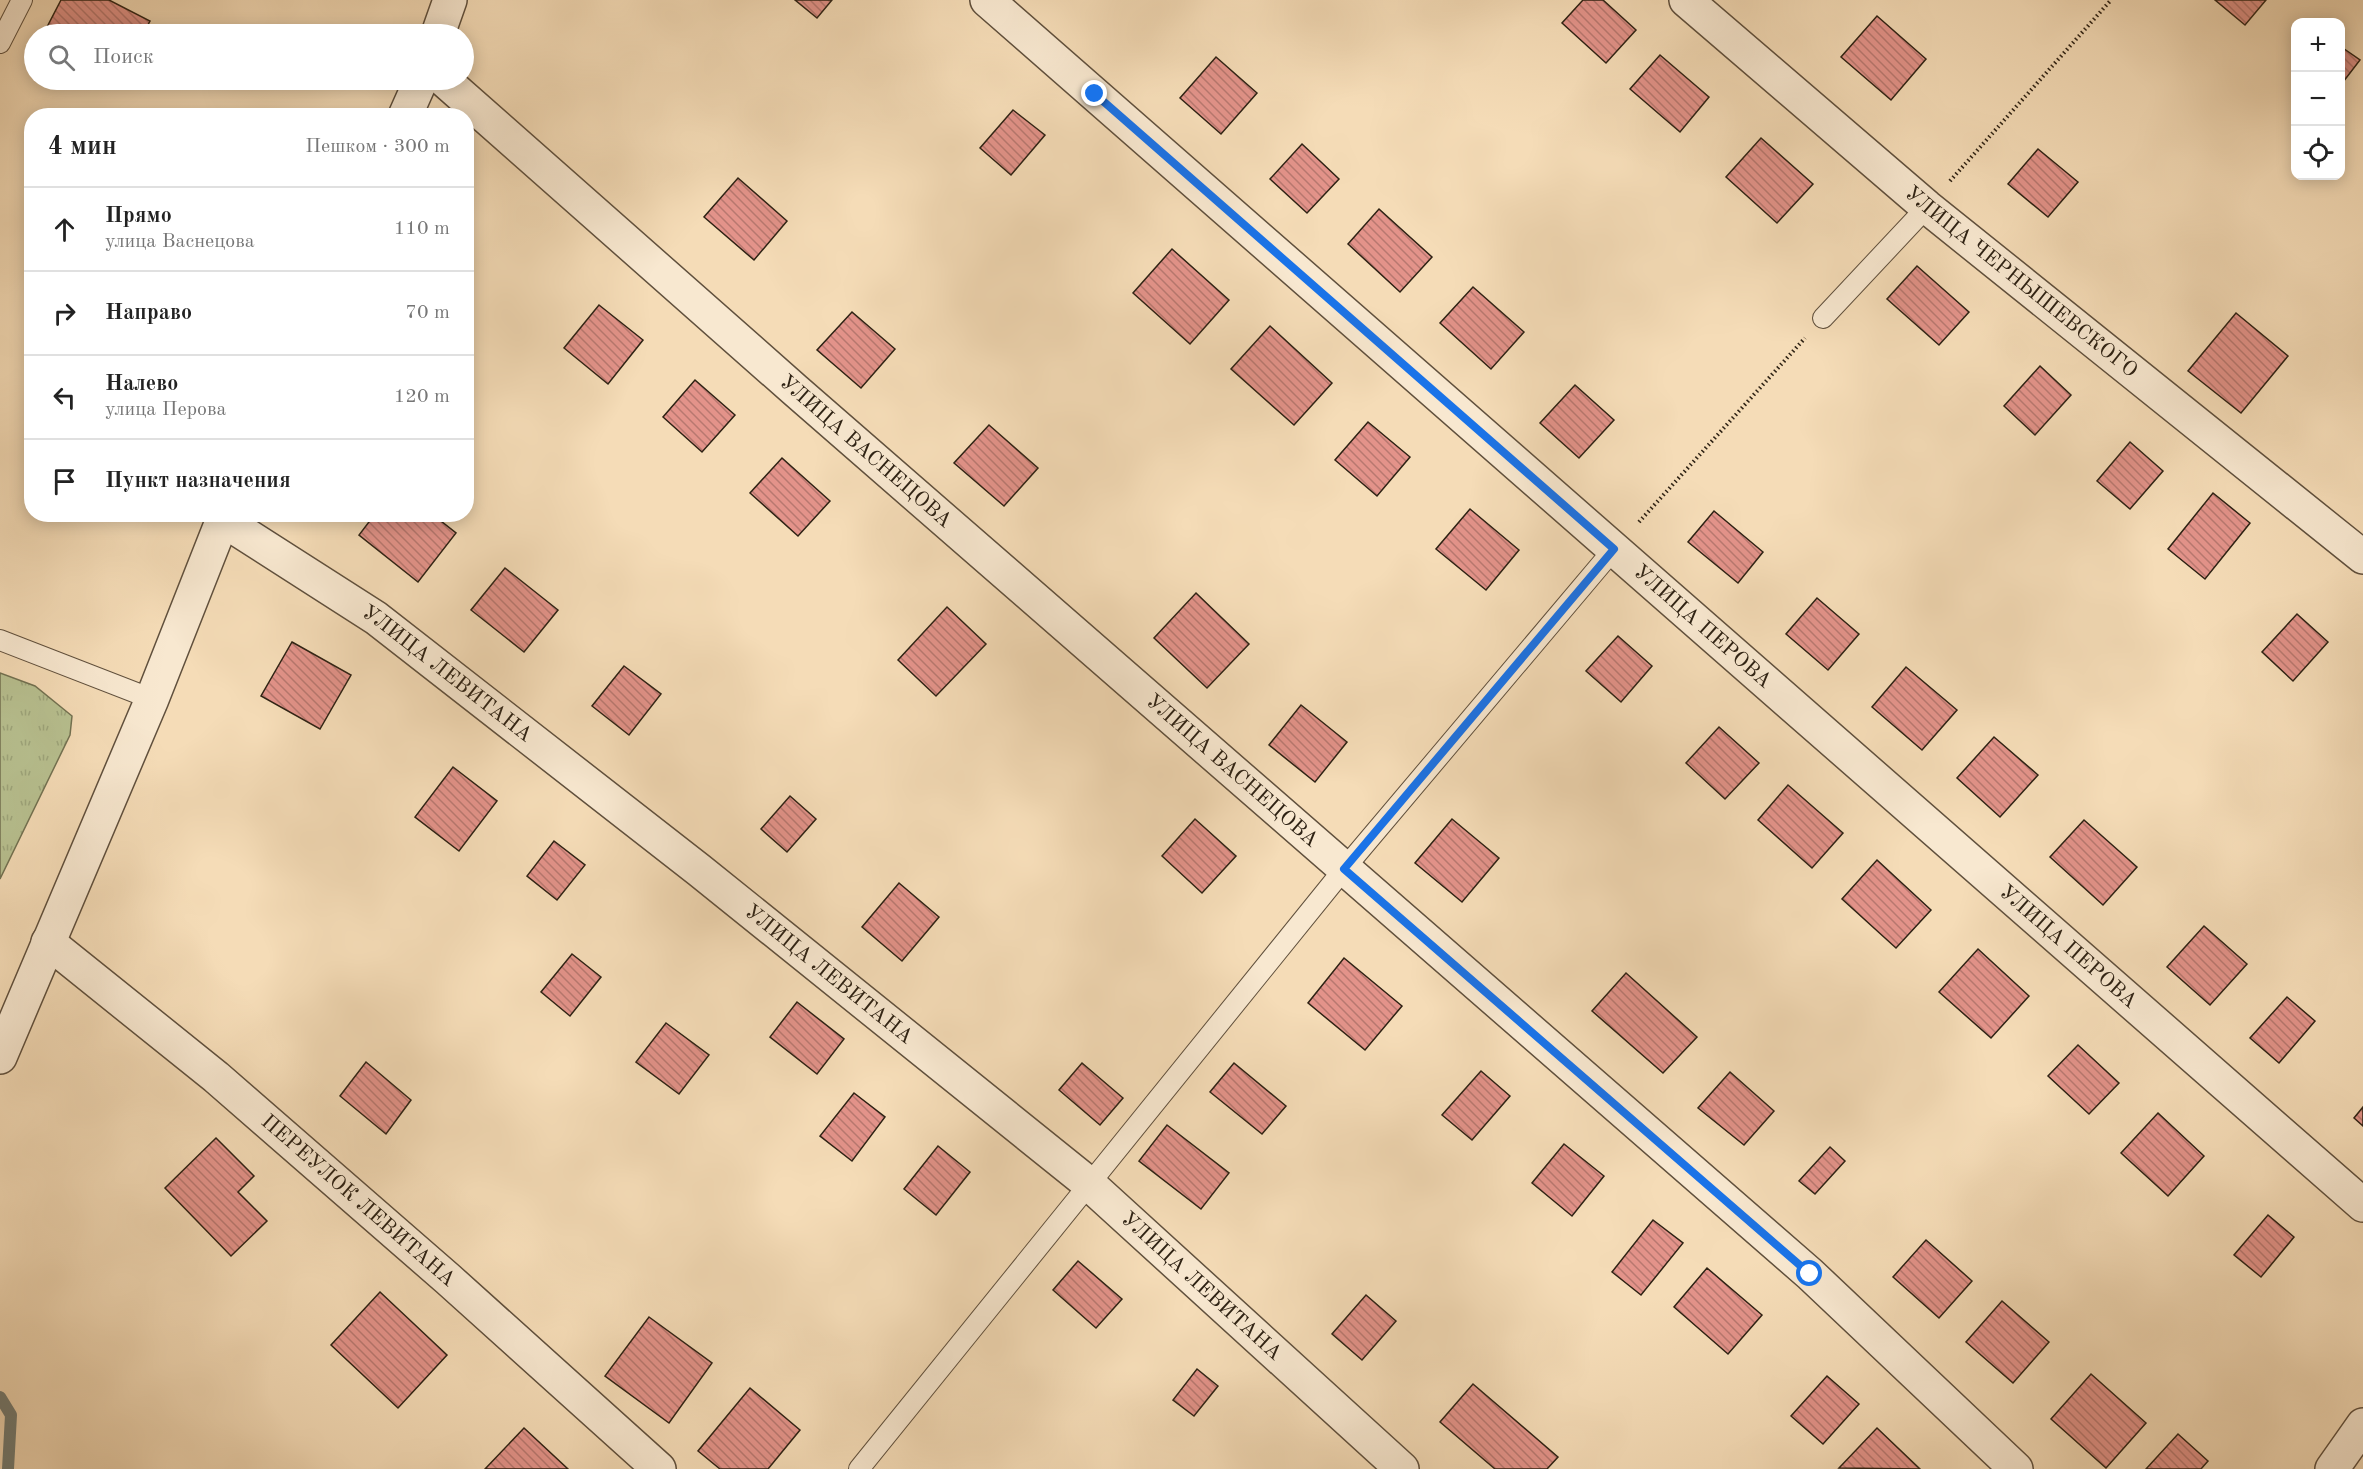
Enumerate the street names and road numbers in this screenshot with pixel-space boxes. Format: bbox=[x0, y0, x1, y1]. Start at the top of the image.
street label: УЛИЦА ЧЕРНЫШЕВСКОГО bbox=[1901, 182, 2141, 382]
street label: УЛИЦА ВАСНЕЦОВА bbox=[776, 371, 956, 532]
street label: УЛИЦА ПЕРОВА bbox=[1630, 561, 1775, 692]
street label: УЛИЦА ЛЕВИТАНА bbox=[358, 601, 536, 746]
street label: УЛИЦА ВАСНЕЦОВА bbox=[1142, 690, 1322, 851]
street label: УЛИЦА ПЕРОВА bbox=[1995, 881, 2141, 1012]
street label: УЛИЦА ЛЕВИТАНА bbox=[741, 901, 917, 1048]
street label: ПЕРЕУЛОК ЛЕВИТАНА bbox=[257, 1111, 459, 1291]
street label: УЛИЦА ЛЕВИТАНА bbox=[1117, 1208, 1286, 1364]

